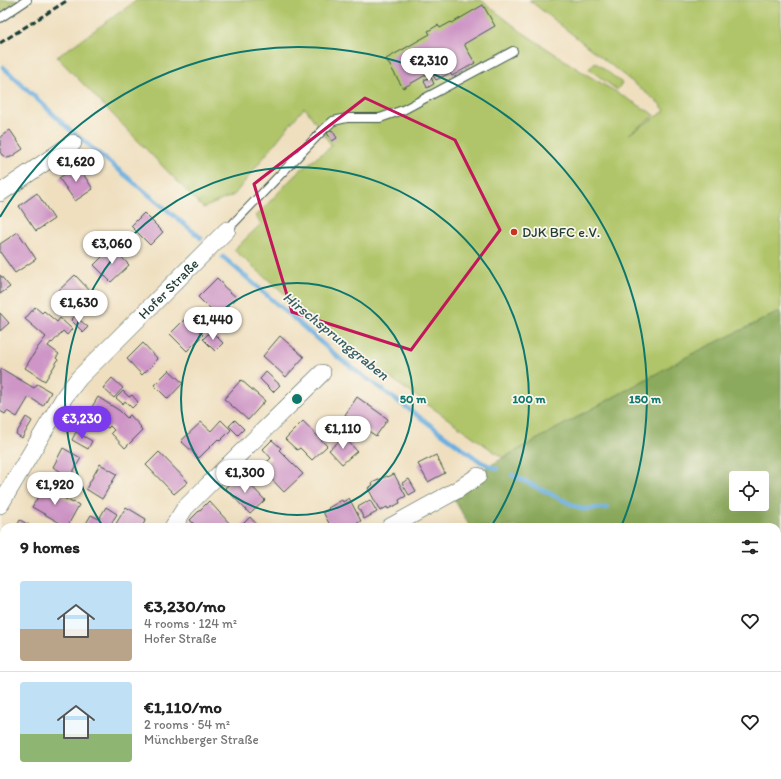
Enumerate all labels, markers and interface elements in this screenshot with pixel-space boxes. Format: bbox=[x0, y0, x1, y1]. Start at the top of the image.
pin: €2,310 bbox=[396, 48, 462, 82]
text: €2,310 bbox=[410, 53, 448, 68]
pin: €1,620 bbox=[43, 149, 109, 183]
text: €1,620 bbox=[57, 154, 95, 169]
place label: DJK BFC e.V. bbox=[522, 224, 600, 241]
marker: DJK BFC e.V. bbox=[509, 227, 519, 237]
pin: €3,060 bbox=[79, 231, 145, 265]
text: €3,060 bbox=[92, 236, 132, 251]
street label: Hofer Straße bbox=[135, 255, 202, 322]
water label: Hirschsprunggraben bbox=[280, 288, 393, 384]
pin: €1,630 bbox=[46, 290, 112, 324]
text: €1,630 bbox=[60, 295, 98, 310]
pin: €1,440 bbox=[180, 307, 246, 341]
text: €1,440 bbox=[193, 312, 233, 327]
centre of rings bbox=[290, 392, 304, 406]
text: 50 m bbox=[400, 392, 427, 406]
text: 100 m bbox=[512, 392, 546, 406]
text: 150 m bbox=[629, 392, 662, 406]
pin: €3,230 bbox=[49, 406, 115, 440]
text: €3,230 bbox=[62, 411, 102, 426]
pin: €1,110 bbox=[310, 416, 376, 450]
text: €1,110 bbox=[325, 421, 361, 436]
pin: €1,300 bbox=[212, 460, 278, 494]
text: €1,300 bbox=[225, 465, 265, 480]
map controls bbox=[729, 471, 769, 511]
button: locate bbox=[729, 471, 769, 511]
pin: €1,920 bbox=[22, 472, 88, 506]
text: €1,920 bbox=[36, 477, 74, 492]
icon: filters bbox=[739, 536, 761, 558]
text: 9 homes bbox=[20, 537, 80, 557]
text: €3,230/mo bbox=[144, 596, 226, 616]
icon: home bbox=[52, 597, 100, 645]
icon: heart bbox=[739, 610, 761, 632]
text: 4 rooms · 124 m² bbox=[144, 616, 237, 631]
text: Hofer Straße bbox=[144, 631, 217, 646]
text: €1,110/mo bbox=[144, 697, 222, 717]
icon: home bbox=[52, 698, 100, 746]
icon: heart bbox=[739, 711, 761, 733]
text: 2 rooms · 54 m² bbox=[144, 717, 230, 732]
text: Münchberger Straße bbox=[144, 732, 259, 747]

